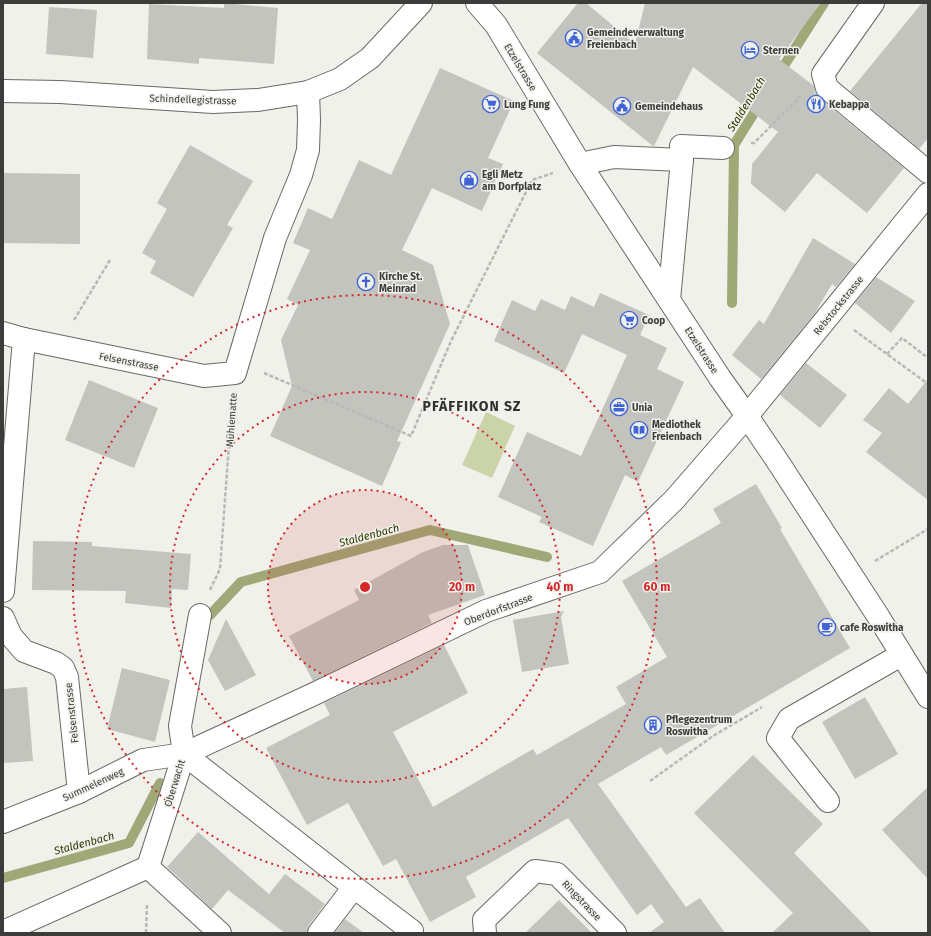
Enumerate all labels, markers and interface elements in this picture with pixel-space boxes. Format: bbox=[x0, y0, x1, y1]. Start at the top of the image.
place label: Gemeindeverwaltung Freienbach bbox=[587, 27, 685, 51]
public building icon: Gemeindeverwaltung Freienbach bbox=[564, 28, 584, 48]
hotel icon: Sternen bbox=[740, 40, 760, 60]
street label: Etzelstrasse bbox=[501, 42, 539, 93]
place label: Sternen bbox=[763, 45, 799, 57]
water label: Staldenbach bbox=[724, 75, 768, 135]
street label: Schindellegistrasse bbox=[149, 92, 237, 108]
supermarket icon: Lung Fung bbox=[481, 94, 501, 114]
restaurant icon: Kebappa bbox=[806, 94, 826, 114]
public building icon: Gemeindehaus bbox=[612, 96, 632, 116]
place label: Lung Fung bbox=[504, 99, 550, 111]
place label: Kebappa bbox=[829, 99, 870, 111]
place label: Gemeindehaus bbox=[635, 101, 703, 113]
place label: Egli Metz am Dorfplatz bbox=[482, 169, 541, 193]
shop icon: Egli Metz am Dorfplatz bbox=[459, 170, 479, 190]
place label: Kirche St. Meinrad bbox=[379, 271, 423, 295]
church icon: Kirche St. Meinrad bbox=[356, 272, 376, 292]
street label: Rebstockstrasse bbox=[811, 274, 866, 338]
supermarket icon: Coop bbox=[619, 310, 639, 330]
place label: Coop bbox=[642, 315, 665, 327]
street label: Etzelstrasse bbox=[682, 325, 721, 376]
street label: Felsenstrasse bbox=[98, 350, 160, 374]
street label: Mühlematte bbox=[224, 393, 240, 448]
district label: PFÄFFIKON SZ bbox=[423, 397, 521, 415]
office icon: Unia bbox=[609, 397, 629, 417]
place label: Unia bbox=[632, 402, 653, 414]
place label: Mediothek Freienbach bbox=[652, 419, 702, 443]
library icon: Mediothek Freienbach bbox=[629, 420, 649, 440]
water label: Staldenbach bbox=[337, 521, 401, 550]
centre of rings bbox=[358, 580, 372, 594]
text: 20 m bbox=[449, 580, 475, 594]
text: 40 m bbox=[547, 580, 573, 594]
text: 60 m bbox=[644, 580, 670, 594]
street label: Oberdorfstrasse bbox=[462, 591, 534, 629]
cafe icon: cafe Roswitha bbox=[817, 617, 837, 637]
place label: cafe Roswitha bbox=[840, 622, 904, 634]
street label: Felsenstrasse bbox=[63, 682, 81, 744]
place label: Pflegezentrum Roswitha bbox=[666, 714, 732, 738]
building icon: Pflegezentrum Roswitha bbox=[643, 715, 663, 735]
street label: Oberwacht bbox=[162, 758, 188, 808]
street label: Summelenweg bbox=[61, 765, 127, 804]
water label: Staldenbach bbox=[52, 829, 116, 858]
street label: Ringstrasse bbox=[559, 878, 604, 923]

